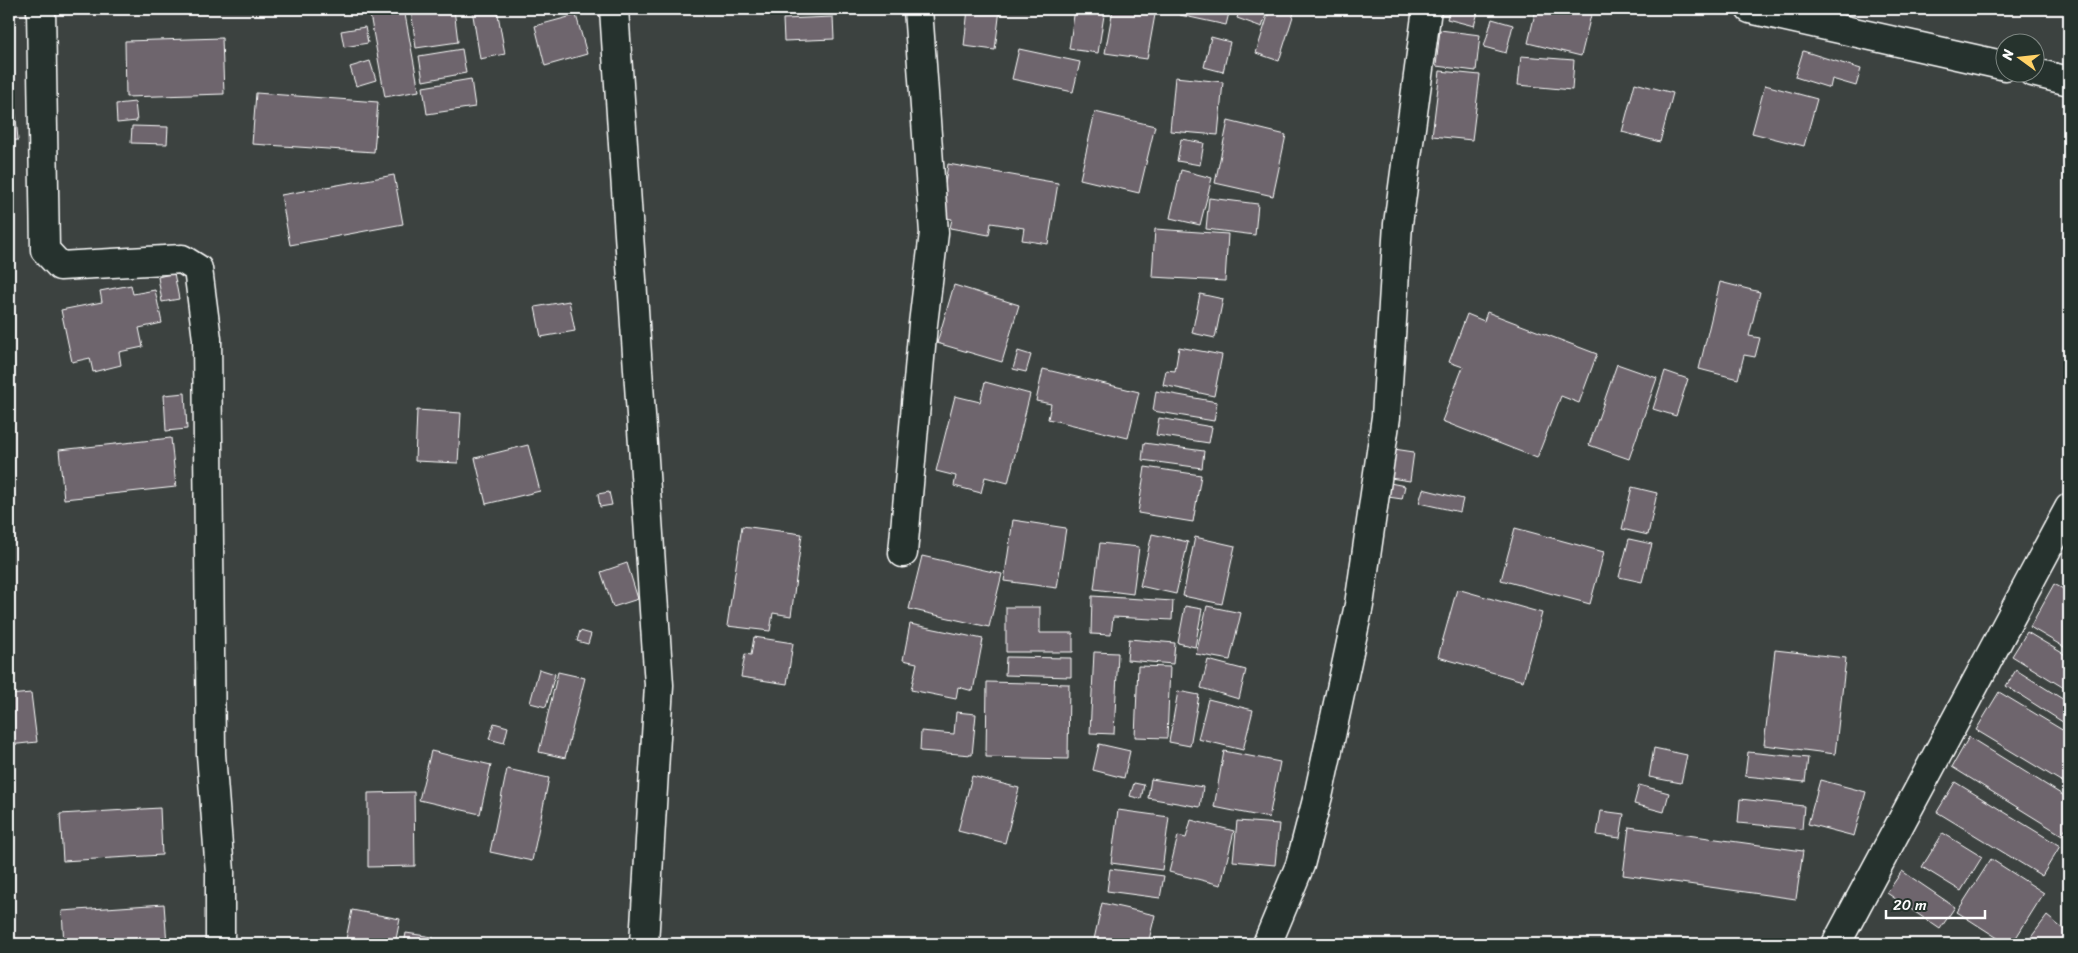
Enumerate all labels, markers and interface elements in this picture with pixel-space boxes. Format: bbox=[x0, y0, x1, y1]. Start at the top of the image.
north arrow bbox=[1996, 32, 2046, 82]
text: N bbox=[1994, 47, 2021, 64]
scale bar bbox=[1886, 888, 1984, 920]
text: 20 m bbox=[1893, 892, 1927, 918]

